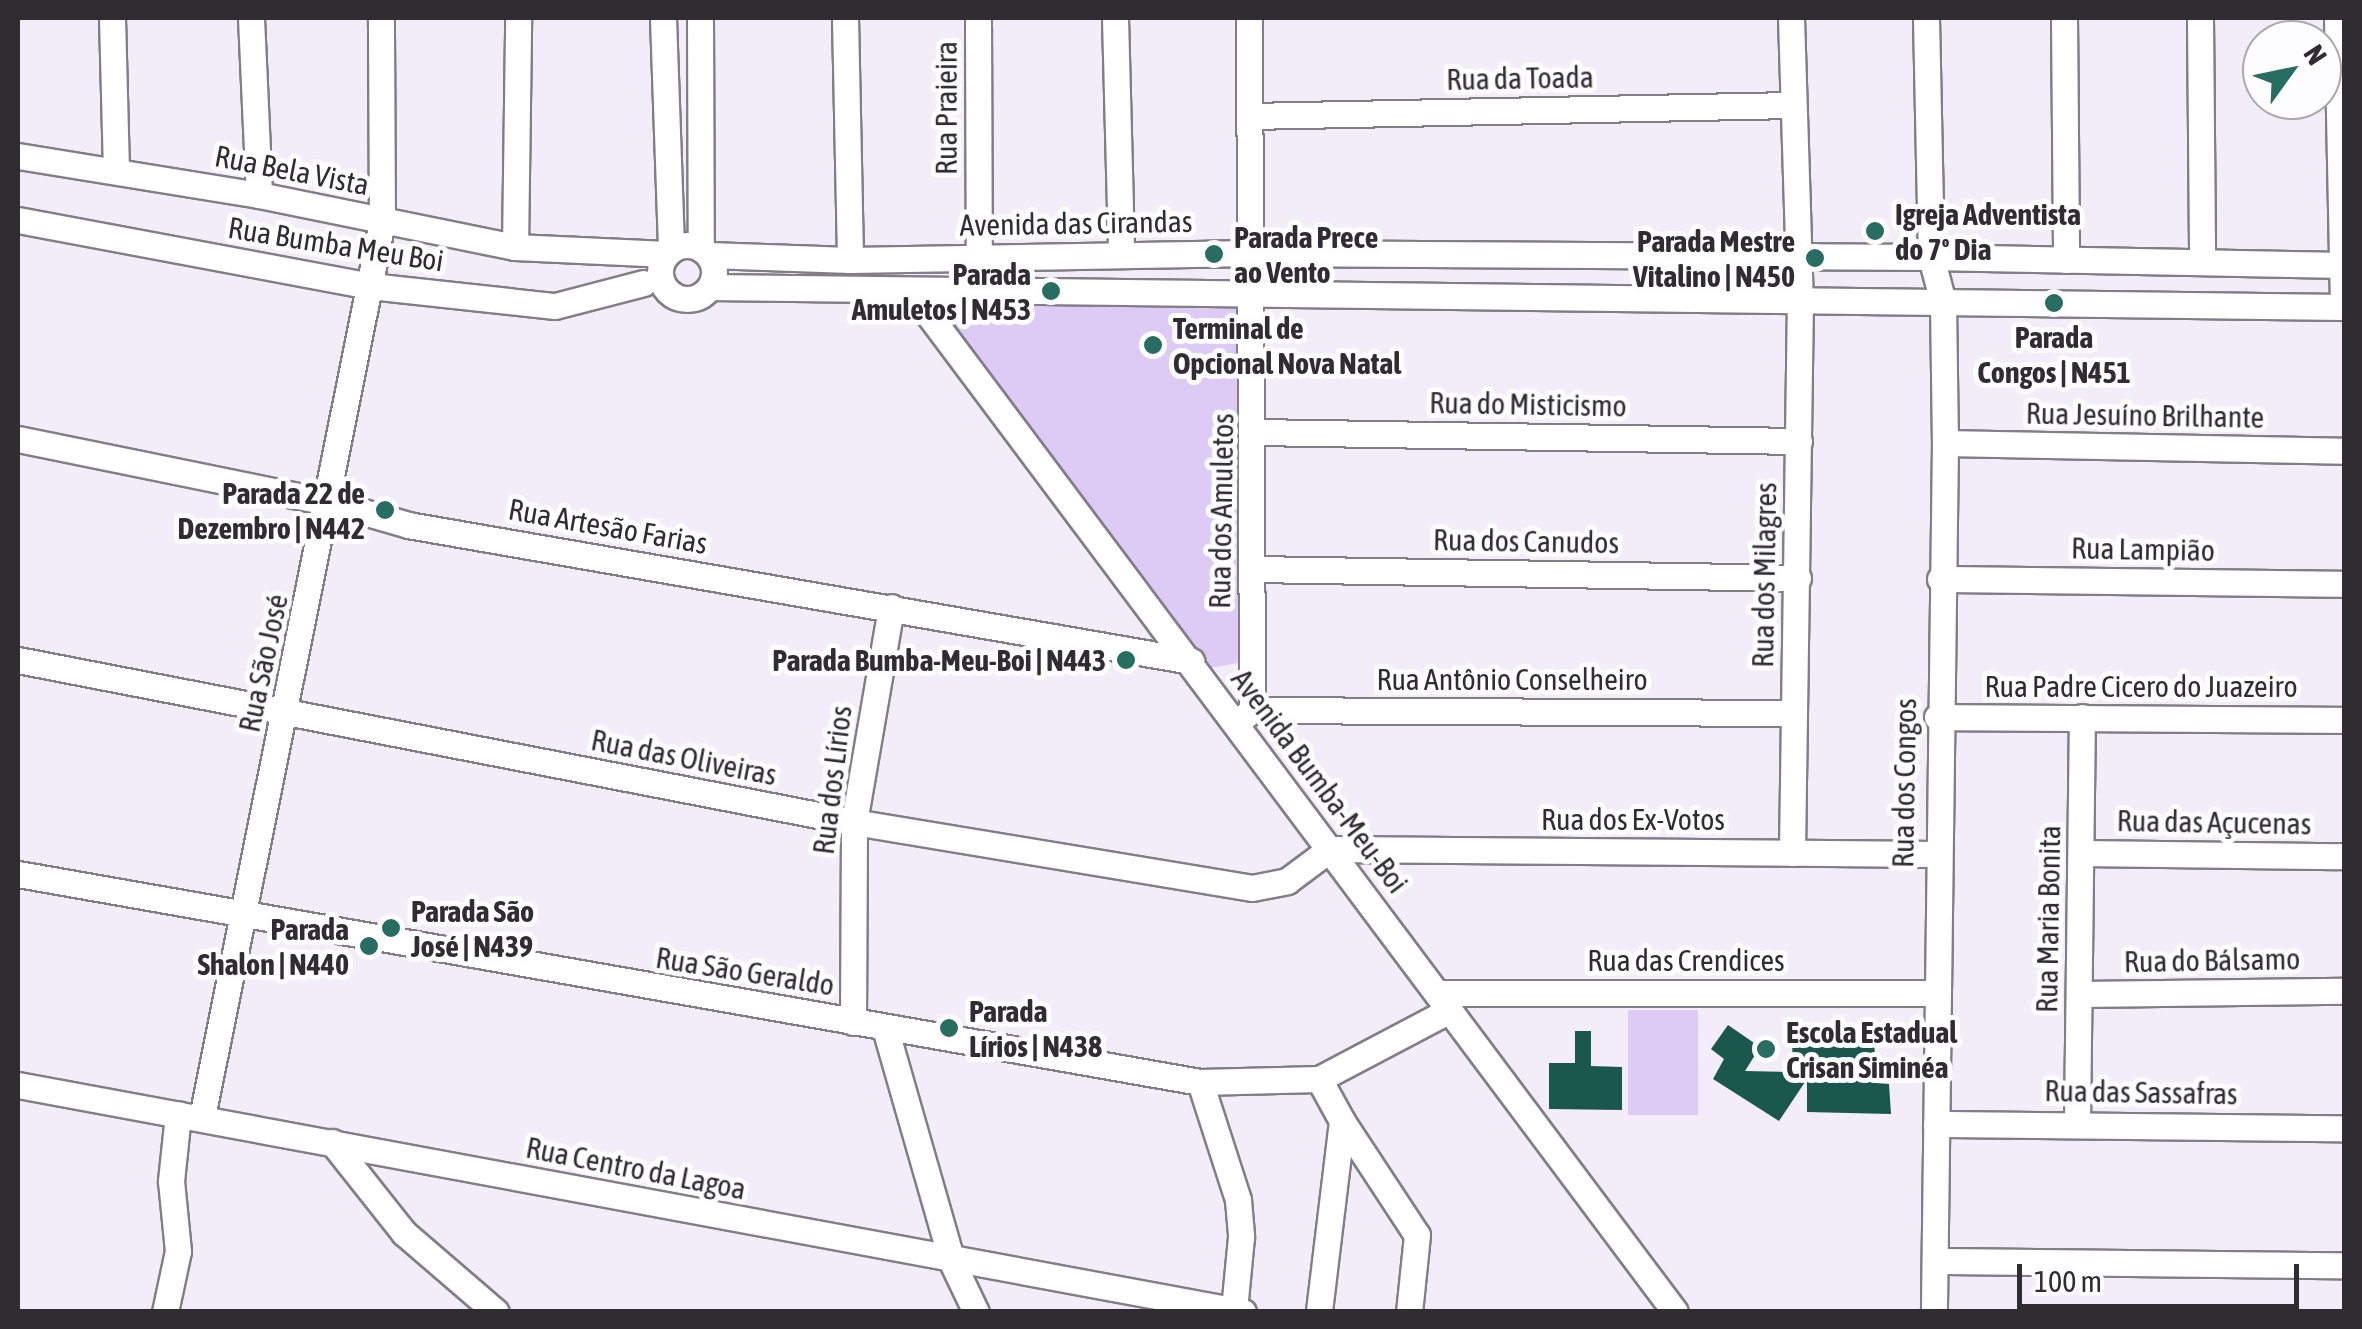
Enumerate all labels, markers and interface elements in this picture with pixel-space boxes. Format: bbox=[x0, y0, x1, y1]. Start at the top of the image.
north arrow bbox=[2242, 20, 2342, 120]
text: N bbox=[2298, 39, 2333, 70]
street label: Rua Praieira bbox=[928, 41, 964, 175]
street label: Rua da Toada bbox=[1446, 59, 1594, 97]
street label: Rua Bela Vista bbox=[212, 137, 372, 203]
place label: Igreja Adventista do 7º Dia bbox=[1895, 196, 2081, 266]
street label: Avenida das Cirandas bbox=[959, 203, 1193, 243]
street label: Rua Bumba Meu Boi bbox=[226, 209, 446, 279]
place label: Parada Prece ao Vento bbox=[1234, 219, 1378, 290]
marker: Igreja Adventista do 7º Dia bbox=[1864, 220, 1886, 242]
place label: Parada Mestre Vitalino | N450 bbox=[1633, 223, 1795, 294]
marker: Parada Prece ao Vento bbox=[1203, 243, 1225, 265]
marker: Parada Mestre Vitalino | N450 bbox=[1804, 247, 1826, 269]
place label: Parada Amuletos | N453 bbox=[852, 256, 1031, 326]
marker: Parada Amuletos | N453 bbox=[1040, 280, 1062, 302]
marker: Parada Congos | N451 bbox=[2043, 292, 2065, 314]
place label: Terminal de Opcional Nova Natal bbox=[1173, 310, 1401, 380]
place label: Parada Congos | N451 bbox=[1977, 319, 2131, 390]
marker: Terminal de Opcional Nova Natal bbox=[1142, 334, 1164, 356]
street label: Rua do Misticismo bbox=[1429, 384, 1627, 424]
street label: Rua Jesuíno Brilhante bbox=[2025, 395, 2265, 435]
street label: Rua dos Amuletos bbox=[1201, 413, 1241, 609]
place label: Parada 22 de Dezembro | N442 bbox=[177, 475, 365, 546]
street label: Rua dos Milagres bbox=[1744, 482, 1784, 668]
street label: Rua Artesão Farias bbox=[506, 491, 710, 561]
marker: Parada 22 de Dezembro | N442 bbox=[374, 499, 396, 521]
street label: Rua dos Canudos bbox=[1433, 521, 1619, 561]
street label: Rua Lampião bbox=[2071, 530, 2215, 568]
street label: Rua São José bbox=[231, 591, 295, 735]
place label: Parada Bumba-Meu-Boi | N443 bbox=[772, 642, 1106, 678]
marker: Parada Bumba-Meu-Boi | N443 bbox=[1115, 649, 1137, 671]
street label: Rua Antônio Conselheiro bbox=[1376, 661, 1648, 697]
street label: Avenida Bumba-Meu-Boi bbox=[1224, 662, 1416, 900]
street label: Rua Padre Cicero do Juazeiro bbox=[1984, 668, 2298, 704]
street label: Rua dos Congos bbox=[1885, 698, 1923, 868]
street label: Rua dos Lírios bbox=[805, 704, 859, 856]
street label: Rua das Oliveiras bbox=[588, 721, 780, 793]
street label: Rua dos Ex-Votos bbox=[1541, 801, 1725, 837]
street label: Rua das Açucenas bbox=[2116, 802, 2312, 842]
street label: Rua Maria Bonita bbox=[2028, 825, 2068, 1013]
place label: Parada São José | N439 bbox=[411, 893, 534, 964]
place label: Parada Shalon | N440 bbox=[197, 911, 349, 982]
marker: Parada São José | N439 bbox=[380, 917, 402, 939]
marker: Parada Shalon | N440 bbox=[358, 935, 380, 957]
street label: Rua São Geraldo bbox=[653, 939, 837, 1003]
street label: Rua do Bálsamo bbox=[2124, 940, 2300, 980]
street label: Rua das Crendices bbox=[1587, 942, 1785, 978]
place label: Parada Lírios | N438 bbox=[969, 993, 1102, 1064]
place label: Escola Estadual Crisan Siminéa bbox=[1786, 1014, 1957, 1084]
marker: Parada Lírios | N438 bbox=[938, 1017, 960, 1039]
marker: Escola Estadual Crisan Siminéa bbox=[1755, 1038, 1777, 1060]
street label: Rua das Sassafras bbox=[2044, 1072, 2238, 1112]
street label: Rua Centro da Lagoa bbox=[523, 1129, 749, 1207]
scale bar bbox=[2022, 1244, 2304, 1306]
text: 100 m bbox=[2034, 1264, 2102, 1298]

